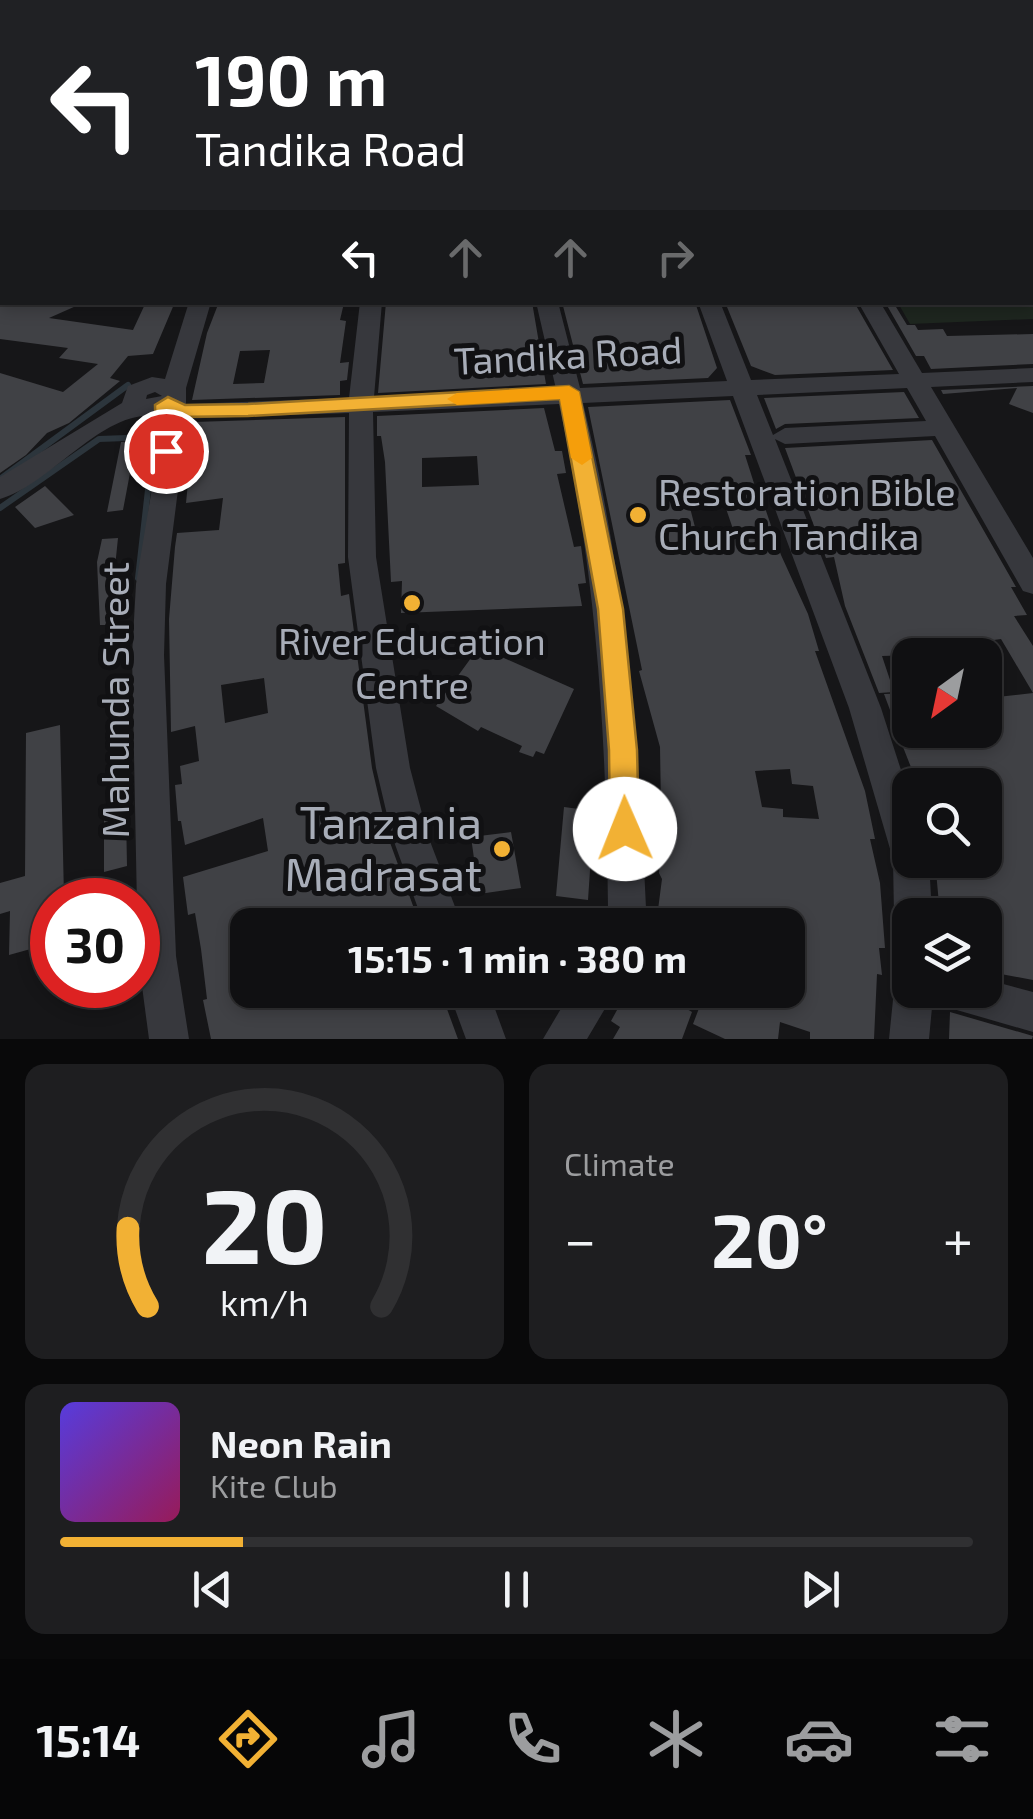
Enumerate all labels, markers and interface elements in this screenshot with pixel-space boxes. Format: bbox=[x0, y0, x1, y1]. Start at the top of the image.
text: 190 m bbox=[195, 36, 388, 120]
icon: left bbox=[30, 40, 160, 170]
text: Tandika Road bbox=[195, 121, 466, 175]
icon: left bbox=[333, 230, 388, 285]
icon: ahead bbox=[438, 230, 493, 285]
icon: ahead bbox=[543, 230, 598, 285]
icon: right bbox=[648, 230, 703, 285]
street label: Tandika Road bbox=[452, 325, 683, 383]
pin bbox=[124, 409, 209, 494]
icon: arrive bbox=[139, 424, 194, 479]
place label: Restoration Bible Church Tandika bbox=[658, 468, 956, 558]
marker: Restoration Bible Church Tandika bbox=[627, 504, 649, 526]
street label: Mahunda Street bbox=[91, 562, 137, 838]
marker: River Education Centre bbox=[401, 592, 423, 614]
place label: River Education Centre bbox=[278, 617, 546, 707]
north arrow bbox=[892, 638, 1002, 748]
map controls bbox=[892, 638, 1002, 1008]
button: search bbox=[892, 768, 1002, 878]
position arrow bbox=[573, 777, 677, 881]
place label: Tanzania Madrasat bbox=[285, 794, 482, 900]
marker: Tanzania Madrasat bbox=[491, 838, 513, 860]
speed limit sign: 30 bbox=[30, 878, 160, 1008]
button: layers bbox=[892, 898, 1002, 1008]
text: 15:15 · 1 min · 380 m bbox=[348, 935, 687, 981]
text: Climate bbox=[564, 1144, 675, 1182]
text: 20 bbox=[201, 1160, 328, 1285]
text: 20° bbox=[711, 1193, 828, 1283]
text: − bbox=[564, 1205, 596, 1271]
text: + bbox=[943, 1205, 973, 1271]
text: km/h bbox=[220, 1280, 309, 1323]
text: Neon Rain bbox=[210, 1420, 392, 1466]
text: Kite Club bbox=[210, 1466, 338, 1504]
icon: previous bbox=[185, 1562, 240, 1617]
icon: pause bbox=[489, 1562, 544, 1617]
icon: next bbox=[793, 1562, 848, 1617]
icon: directions bbox=[213, 1704, 283, 1774]
icon: music bbox=[356, 1704, 426, 1774]
icon: phone bbox=[498, 1704, 568, 1774]
icon: climate bbox=[641, 1704, 711, 1774]
icon: car bbox=[784, 1704, 854, 1774]
icon: filters bbox=[927, 1704, 997, 1774]
text: 15:14 bbox=[36, 1712, 140, 1766]

